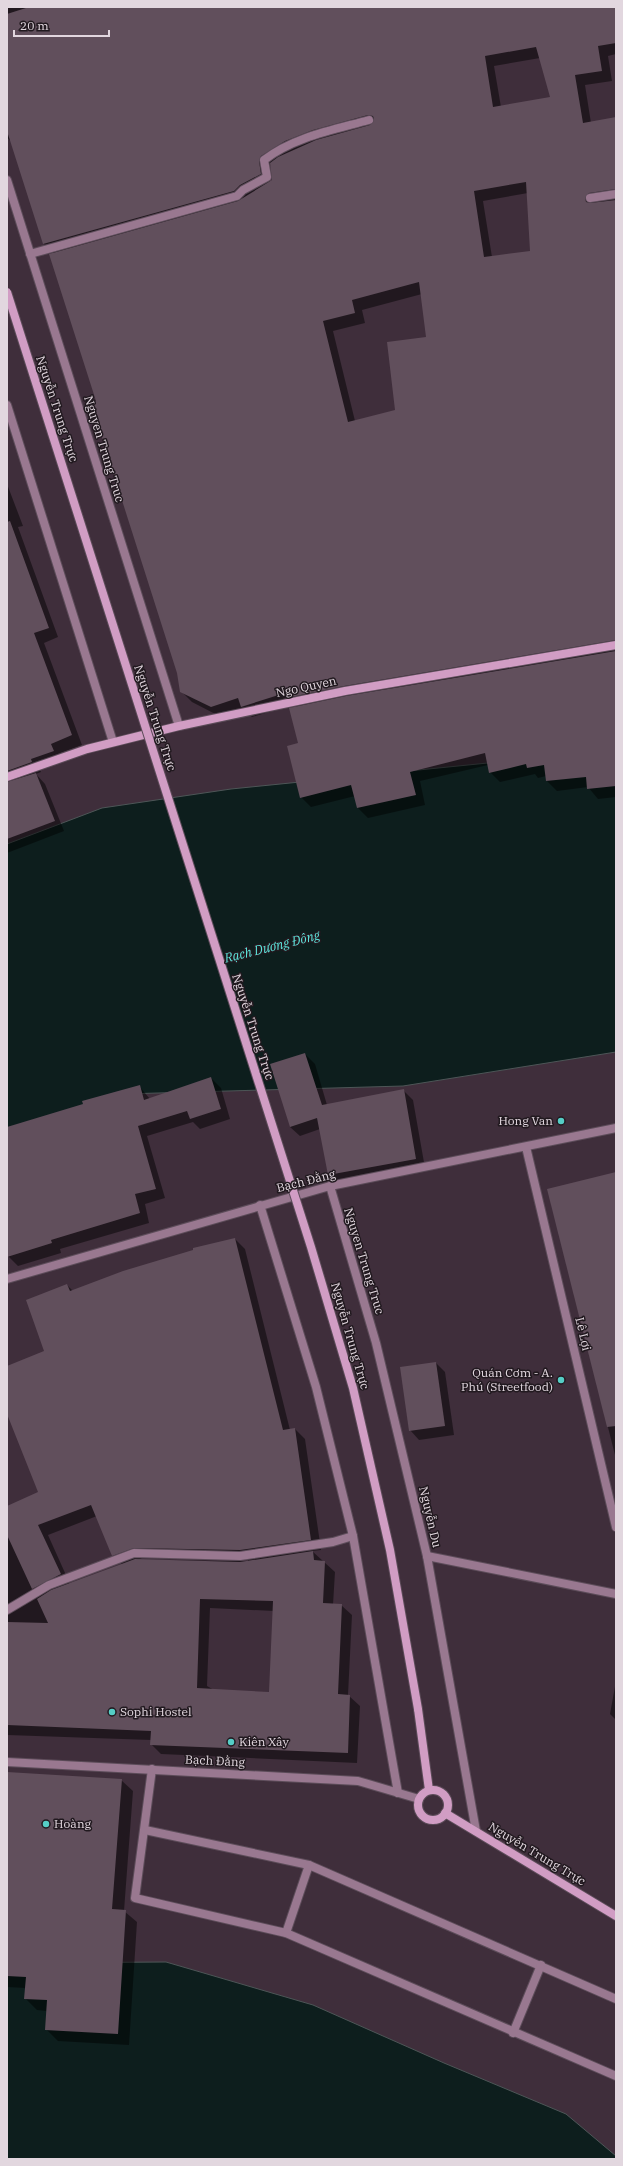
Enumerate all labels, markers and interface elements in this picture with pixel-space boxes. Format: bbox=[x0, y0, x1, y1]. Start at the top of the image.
scale bar bbox=[14, 12, 109, 38]
text: 20 m bbox=[20, 18, 49, 33]
street label: Nguyễn Trung Trực bbox=[33, 354, 82, 464]
street label: Nguyen Trung Truc bbox=[81, 394, 128, 504]
street label: Nguyễn Trung Trực bbox=[131, 663, 180, 773]
street label: Ngo Quyen bbox=[274, 673, 338, 700]
water label: Rạch Dương Đông bbox=[222, 926, 322, 967]
street label: Nguyễn Trung Trực bbox=[229, 972, 278, 1082]
place label: Hong Van bbox=[498, 1113, 553, 1128]
marker: Hong Van bbox=[556, 1116, 566, 1126]
street label: Bạch Đằng bbox=[275, 1166, 337, 1195]
street label: Nguyen Trung Truc bbox=[341, 1206, 388, 1316]
street label: Nguyễn Trung Trực bbox=[328, 1281, 373, 1391]
street label: Lê Lợi bbox=[572, 1316, 595, 1352]
place label: Quán Cơm - A. Phú (Streetfood) bbox=[461, 1365, 553, 1394]
marker: Quán Cơm - A. Phú (Streetfood) bbox=[556, 1375, 566, 1385]
street label: Nguyễn Du bbox=[416, 1485, 445, 1549]
place label: Sophi Hostel bbox=[120, 1704, 192, 1719]
marker: Sophi Hostel bbox=[107, 1707, 117, 1717]
place label: Kiên Xây bbox=[239, 1734, 289, 1749]
marker: Kiên Xây bbox=[226, 1737, 236, 1747]
street label: Bạch Đằng bbox=[185, 1751, 246, 1770]
place label: Hoàng bbox=[54, 1816, 92, 1831]
marker: Hoàng bbox=[41, 1819, 51, 1829]
street label: Nguyễn Trung Trực bbox=[486, 1819, 589, 1889]

